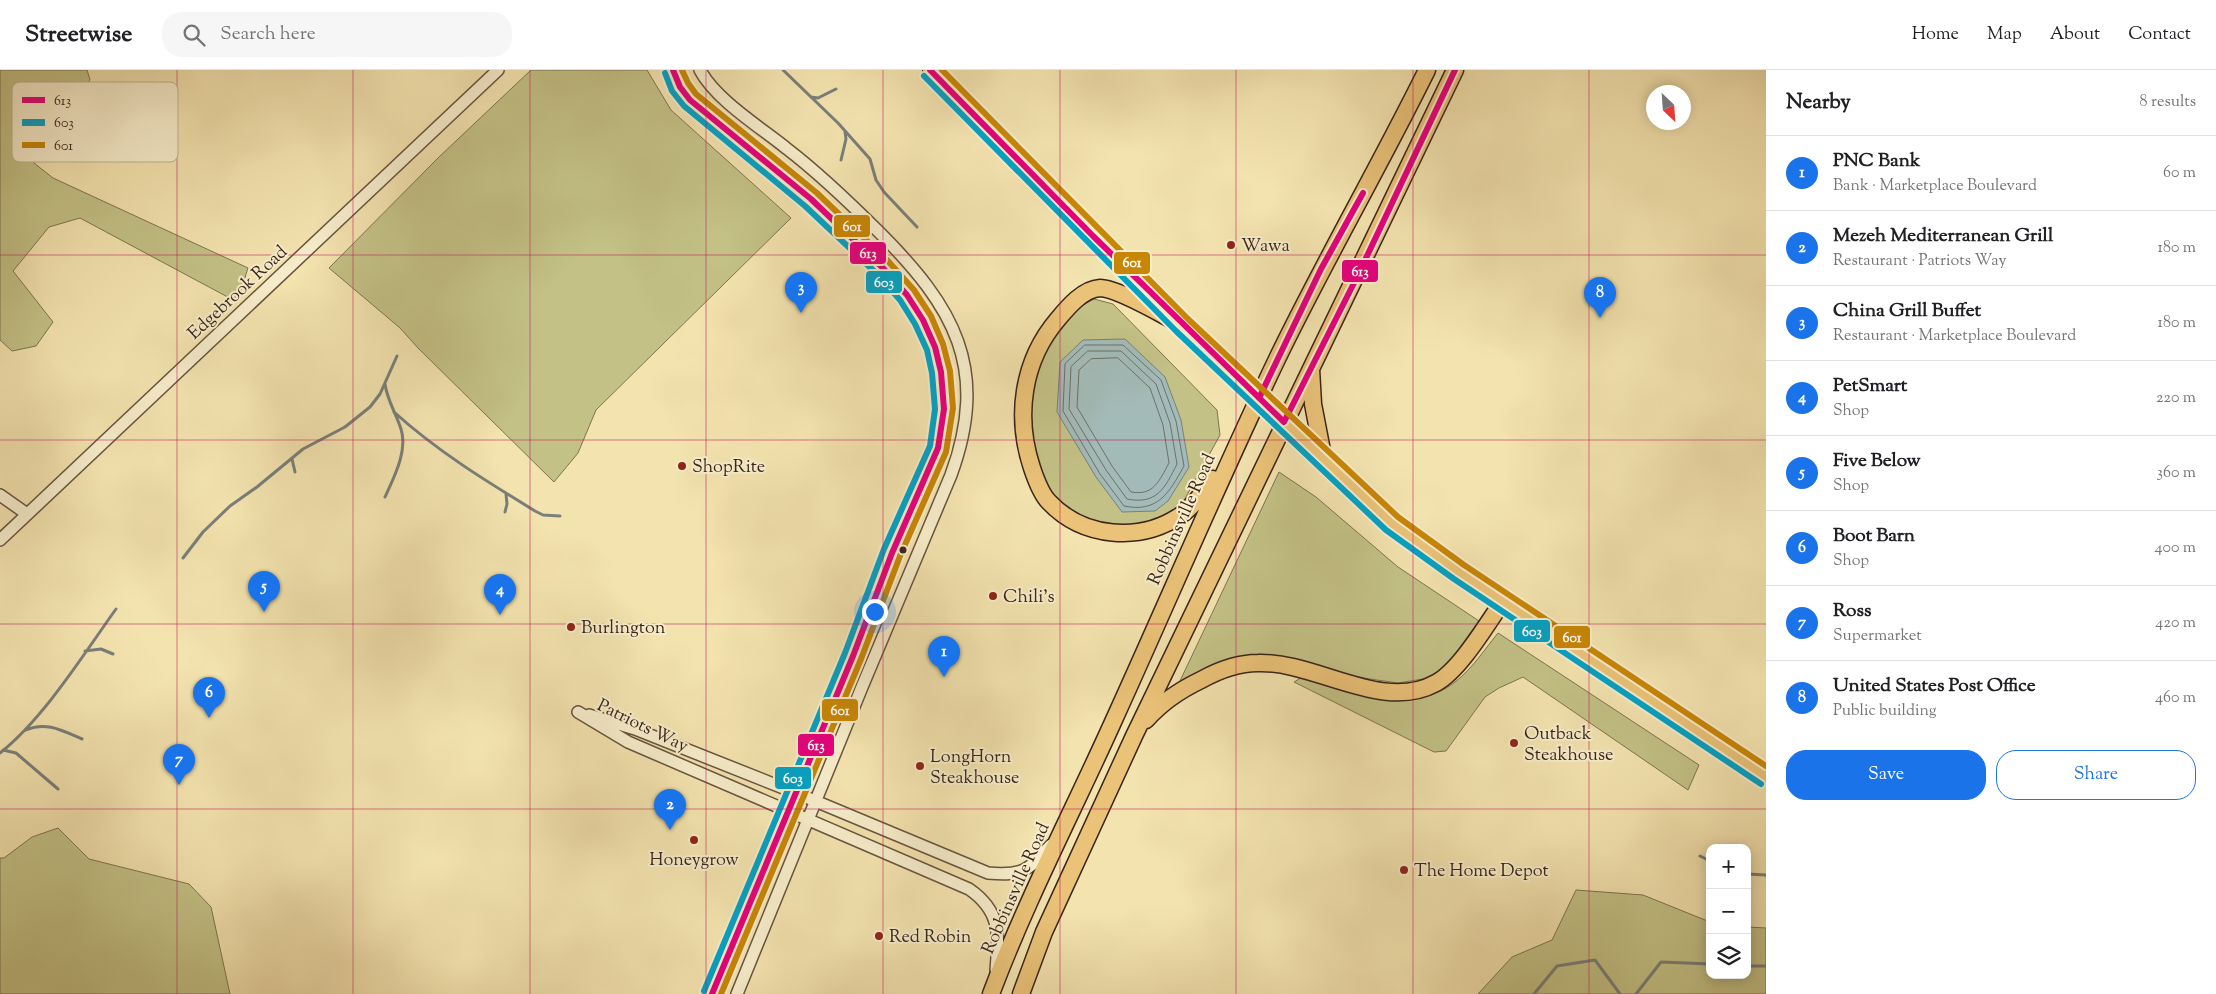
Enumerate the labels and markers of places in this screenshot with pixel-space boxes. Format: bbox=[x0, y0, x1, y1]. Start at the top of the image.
place label: Wawa bbox=[1241, 234, 1290, 260]
marker: Wawa bbox=[1225, 239, 1237, 251]
pin: 3 bbox=[785, 272, 817, 313]
pin: 8 bbox=[1584, 277, 1616, 318]
place label: ShopRite bbox=[692, 455, 765, 481]
marker: ShopRite bbox=[676, 460, 688, 472]
unlabelled marker bbox=[898, 545, 908, 555]
pin: 5 bbox=[248, 571, 280, 612]
pin: 4 bbox=[484, 574, 516, 615]
place label: Chili's bbox=[1003, 585, 1055, 611]
marker: Chili's bbox=[987, 590, 999, 602]
place label: Burlington bbox=[581, 616, 666, 642]
marker: Burlington bbox=[565, 621, 577, 633]
pin: 1 bbox=[928, 636, 960, 677]
pin: 6 bbox=[193, 677, 225, 718]
place label: Outback Steakhouse bbox=[1524, 722, 1613, 769]
marker: Outback Steakhouse bbox=[1508, 737, 1520, 749]
pin: 7 bbox=[163, 744, 195, 785]
place label: LongHorn Steakhouse bbox=[930, 745, 1019, 792]
marker: LongHorn Steakhouse bbox=[914, 760, 926, 772]
pin: 2 bbox=[654, 789, 686, 830]
marker: Honeygrow bbox=[688, 834, 700, 846]
place label: Honeygrow bbox=[649, 848, 739, 874]
place label: The Home Depot bbox=[1414, 859, 1549, 885]
marker: The Home Depot bbox=[1398, 864, 1410, 876]
place label: Red Robin bbox=[889, 925, 972, 951]
marker: Red Robin bbox=[873, 930, 885, 942]

